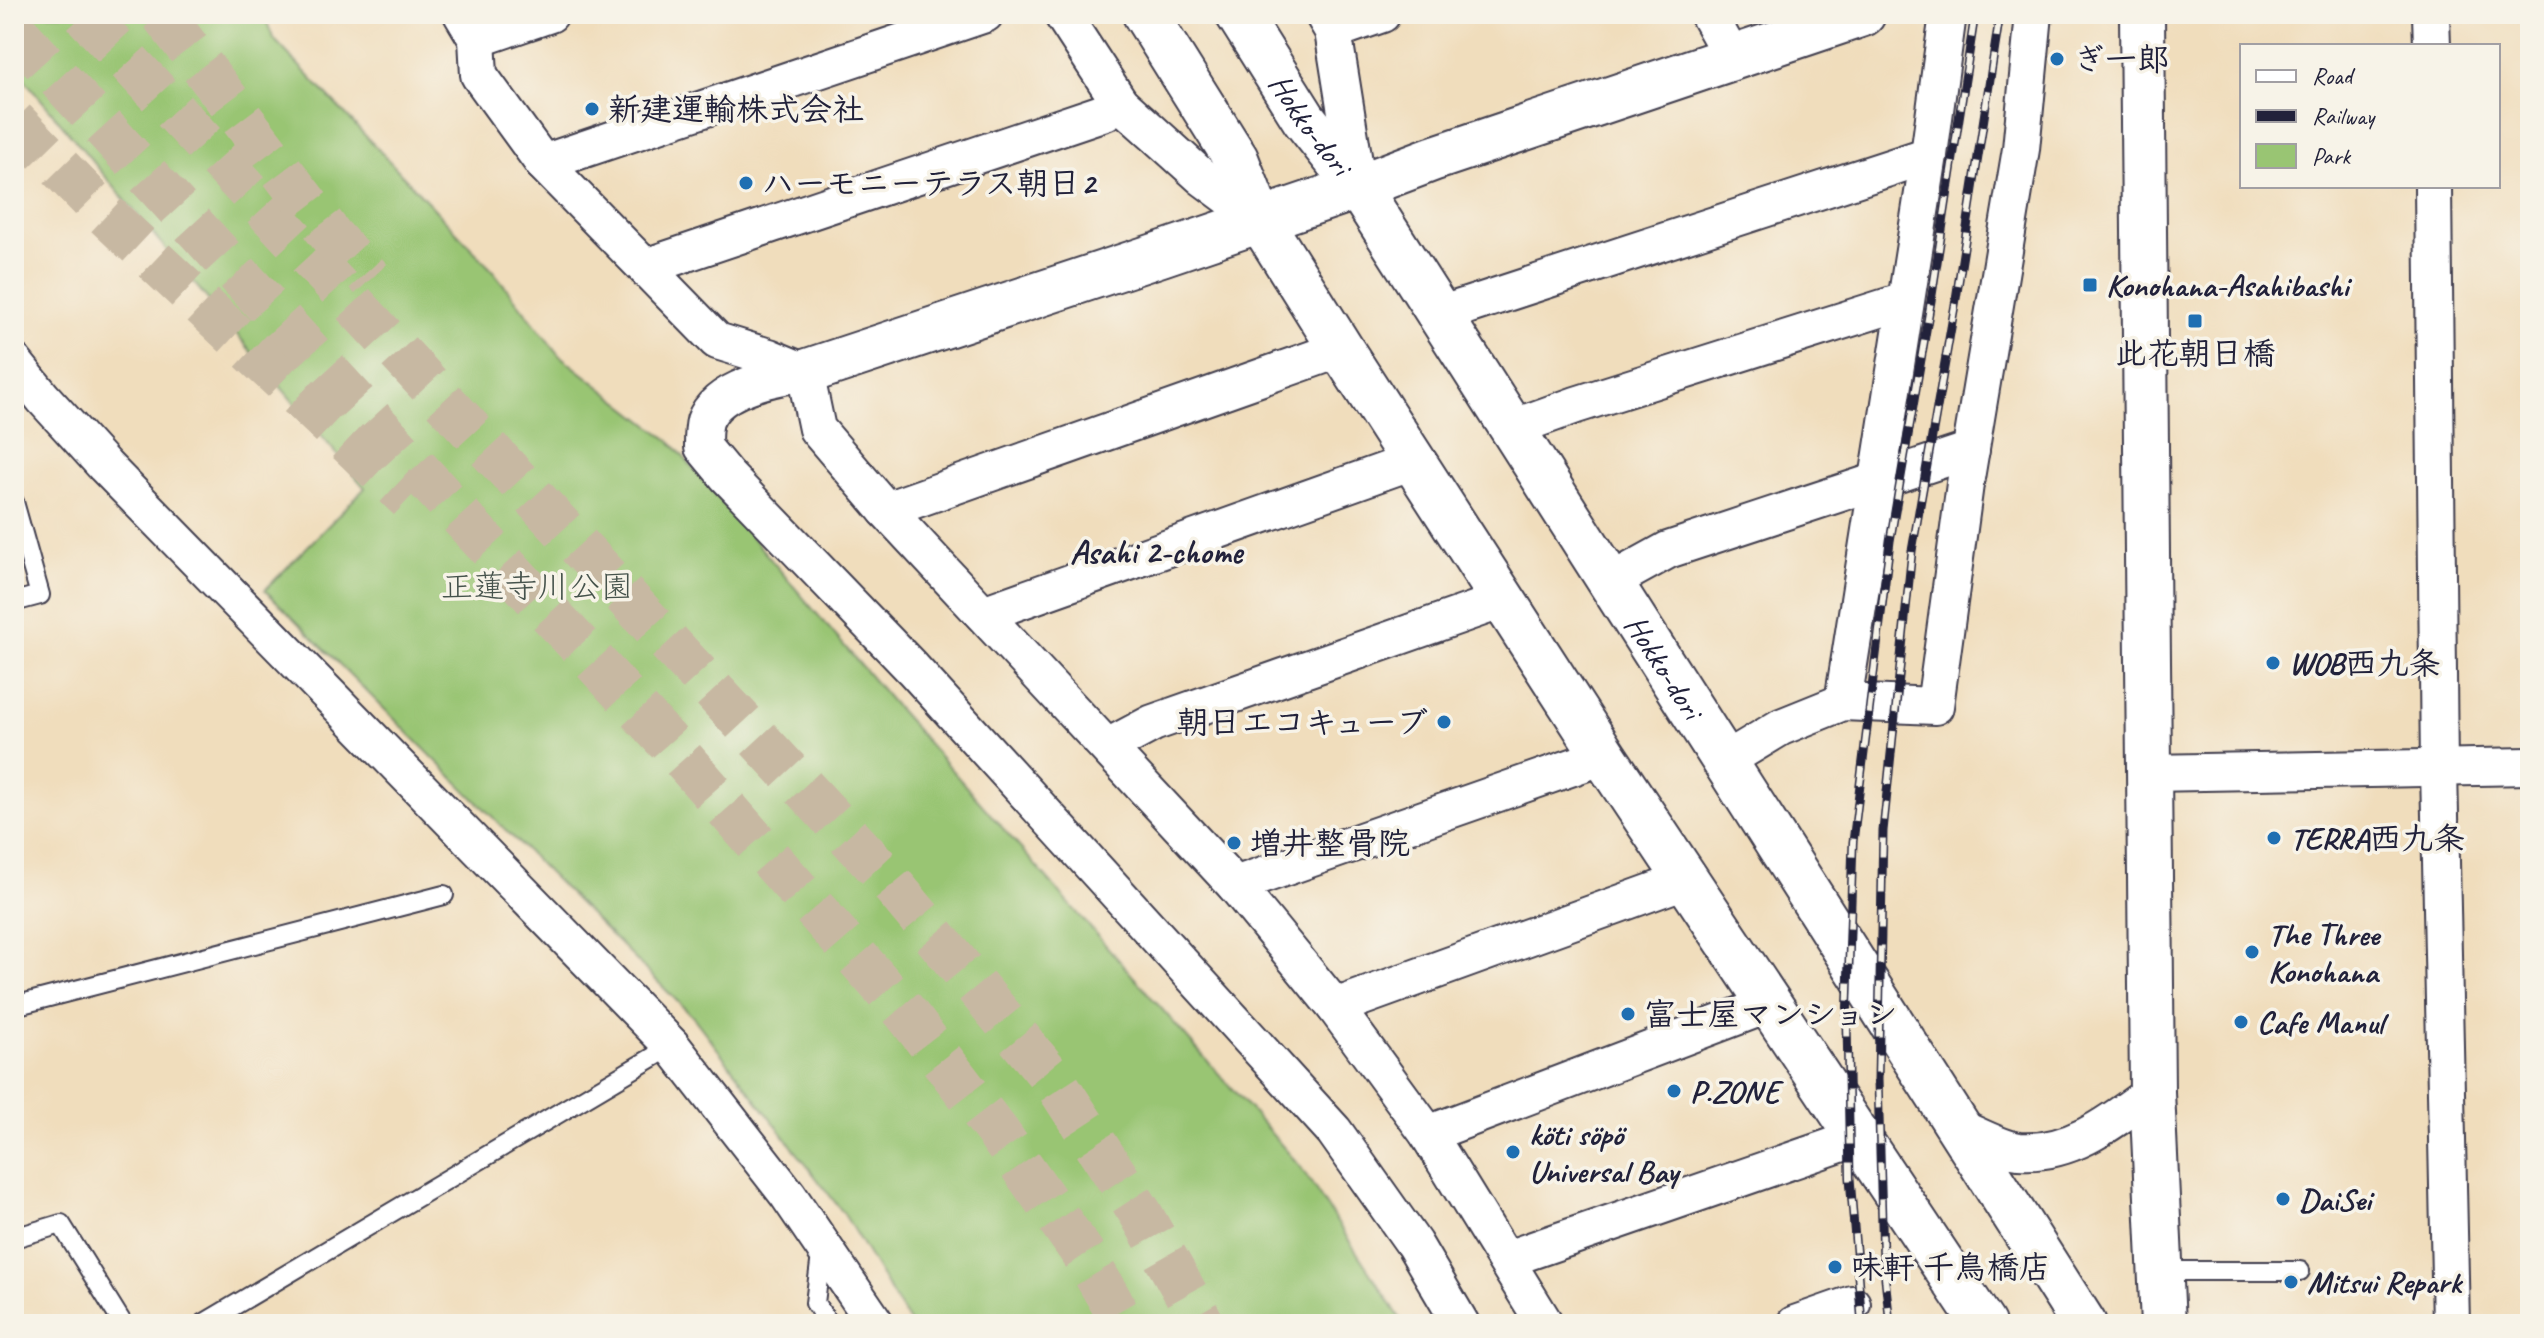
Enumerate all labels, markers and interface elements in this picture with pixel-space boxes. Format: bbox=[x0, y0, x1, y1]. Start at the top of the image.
place label: ぎ一郎 bbox=[2073, 39, 2169, 80]
legend bbox=[2240, 44, 2500, 188]
marker: ぎ一郎 bbox=[2048, 50, 2066, 68]
text: Road bbox=[2312, 61, 2356, 91]
street label: Hokko-dori bbox=[1260, 66, 1363, 187]
place label: 新建運輸株式会社 bbox=[608, 89, 864, 130]
marker: 新建運輸株式会社 bbox=[583, 100, 601, 118]
text: Railway bbox=[2312, 101, 2376, 131]
text: Park bbox=[2312, 141, 2352, 171]
place label: ハーモニーテラス朝日2 bbox=[762, 163, 1098, 204]
marker: ハーモニーテラス朝日2 bbox=[737, 174, 755, 192]
place label: Konohana-Asahibashi bbox=[2106, 265, 2352, 306]
marker: Konohana-Asahibashi bbox=[2081, 276, 2099, 294]
marker: 此花朝日橋 bbox=[2186, 312, 2204, 330]
place label: 此花朝日橋 bbox=[2115, 333, 2275, 374]
district label: Asahi 2-chome bbox=[1070, 530, 1245, 573]
park label: 正蓮寺川公園 bbox=[441, 566, 633, 607]
street label: Hokko-dori bbox=[1615, 607, 1714, 730]
place label: WOB西九条 bbox=[2289, 643, 2441, 684]
marker: WOB西九条 bbox=[2264, 654, 2282, 672]
place label: 朝日エコキューブ bbox=[1177, 702, 1428, 743]
marker: 朝日エコキューブ bbox=[1435, 713, 1453, 731]
place label: TERRA西九条 bbox=[2290, 818, 2465, 859]
place label: 増井整骨院 bbox=[1250, 823, 1410, 864]
marker: TERRA西九条 bbox=[2265, 829, 2283, 847]
marker: 増井整骨院 bbox=[1225, 834, 1243, 852]
place label: The Three Konohana bbox=[2268, 914, 2382, 992]
marker: The Three Konohana bbox=[2243, 943, 2261, 961]
place label: 富士屋マンション bbox=[1644, 994, 1897, 1035]
place label: Cafe Manul bbox=[2257, 1002, 2390, 1043]
marker: 富士屋マンション bbox=[1619, 1005, 1637, 1023]
marker: Cafe Manul bbox=[2232, 1013, 2250, 1031]
place label: P.ZONE bbox=[1690, 1071, 1785, 1112]
marker: P.ZONE bbox=[1665, 1082, 1683, 1100]
place label: köti söpö Universal Bay bbox=[1529, 1114, 1681, 1192]
marker: köti söpö Universal Bay bbox=[1504, 1143, 1522, 1161]
place label: DaiSei bbox=[2299, 1179, 2375, 1220]
marker: DaiSei bbox=[2274, 1190, 2292, 1208]
place label: 味軒 千鳥橋店 bbox=[1851, 1247, 2051, 1288]
marker: 味軒 千鳥橋店 bbox=[1826, 1258, 1844, 1276]
place label: Mitsui Repark bbox=[2307, 1262, 2464, 1303]
marker: Mitsui Repark bbox=[2282, 1273, 2300, 1291]

